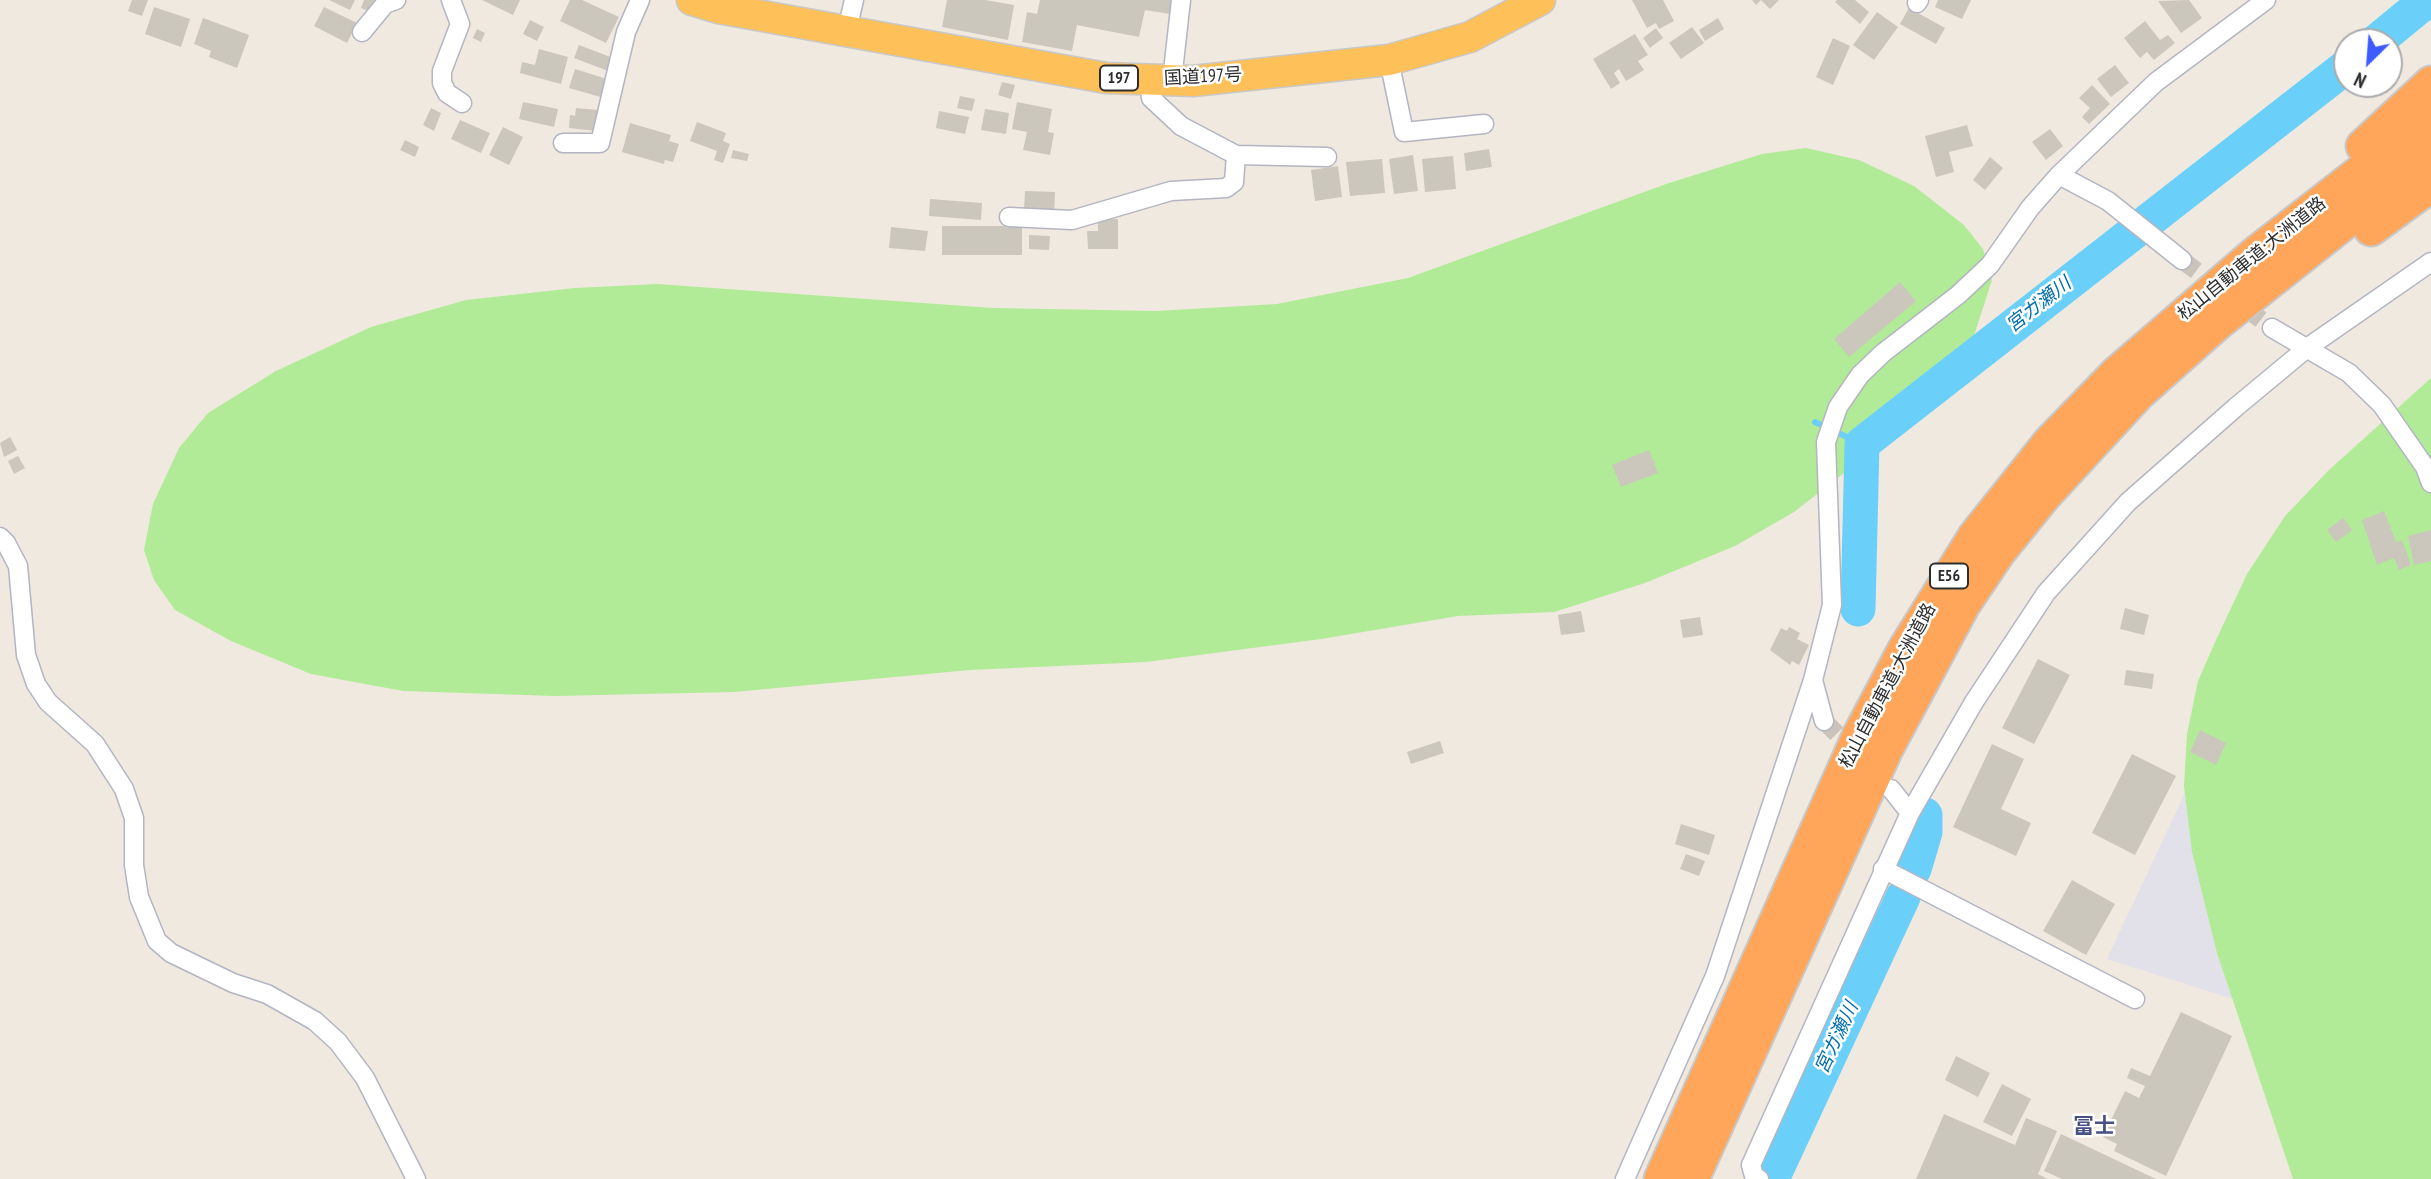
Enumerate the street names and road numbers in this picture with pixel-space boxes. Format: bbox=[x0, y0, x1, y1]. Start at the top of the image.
street label: 国道197号 bbox=[1163, 64, 1243, 90]
road number: 197 bbox=[1100, 66, 1138, 90]
street label: 松山自動車道;大洲道路 bbox=[2174, 193, 2330, 325]
road number: E56 bbox=[1930, 564, 1968, 589]
street label: 松山自動車道;大洲道路 bbox=[1835, 600, 1941, 772]

